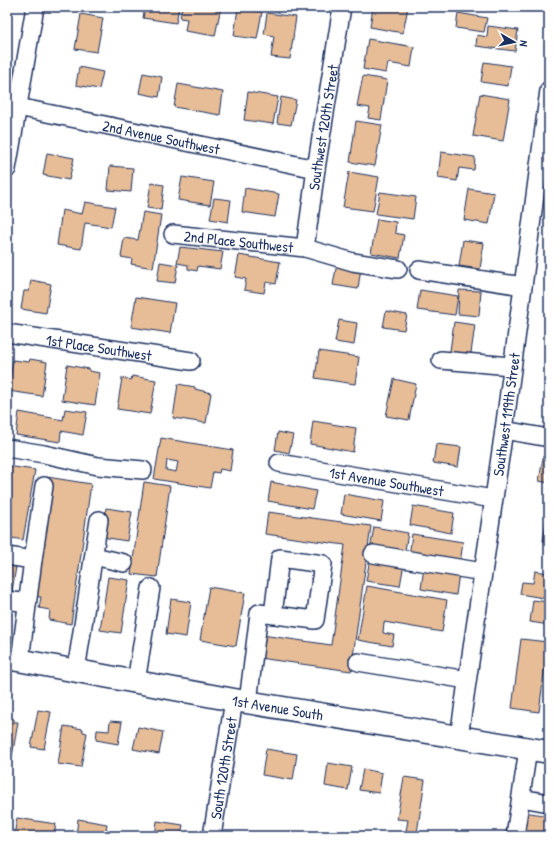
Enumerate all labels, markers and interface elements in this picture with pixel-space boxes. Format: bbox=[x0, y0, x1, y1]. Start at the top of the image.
north arrow bbox=[494, 22, 534, 62]
text: N bbox=[516, 40, 531, 48]
street label: Southwest 120th Street bbox=[303, 62, 343, 191]
street label: 2nd Avenue Southwest bbox=[101, 114, 222, 159]
street label: 2nd Place Southwest bbox=[183, 225, 295, 257]
street label: 1st Place Southwest bbox=[45, 329, 154, 366]
street label: Southwest 119th Street bbox=[487, 351, 525, 477]
street label: 1st Avenue Southwest bbox=[328, 461, 446, 501]
street label: 1st Avenue South bbox=[231, 689, 325, 725]
street label: South 120th Street bbox=[204, 715, 242, 820]

